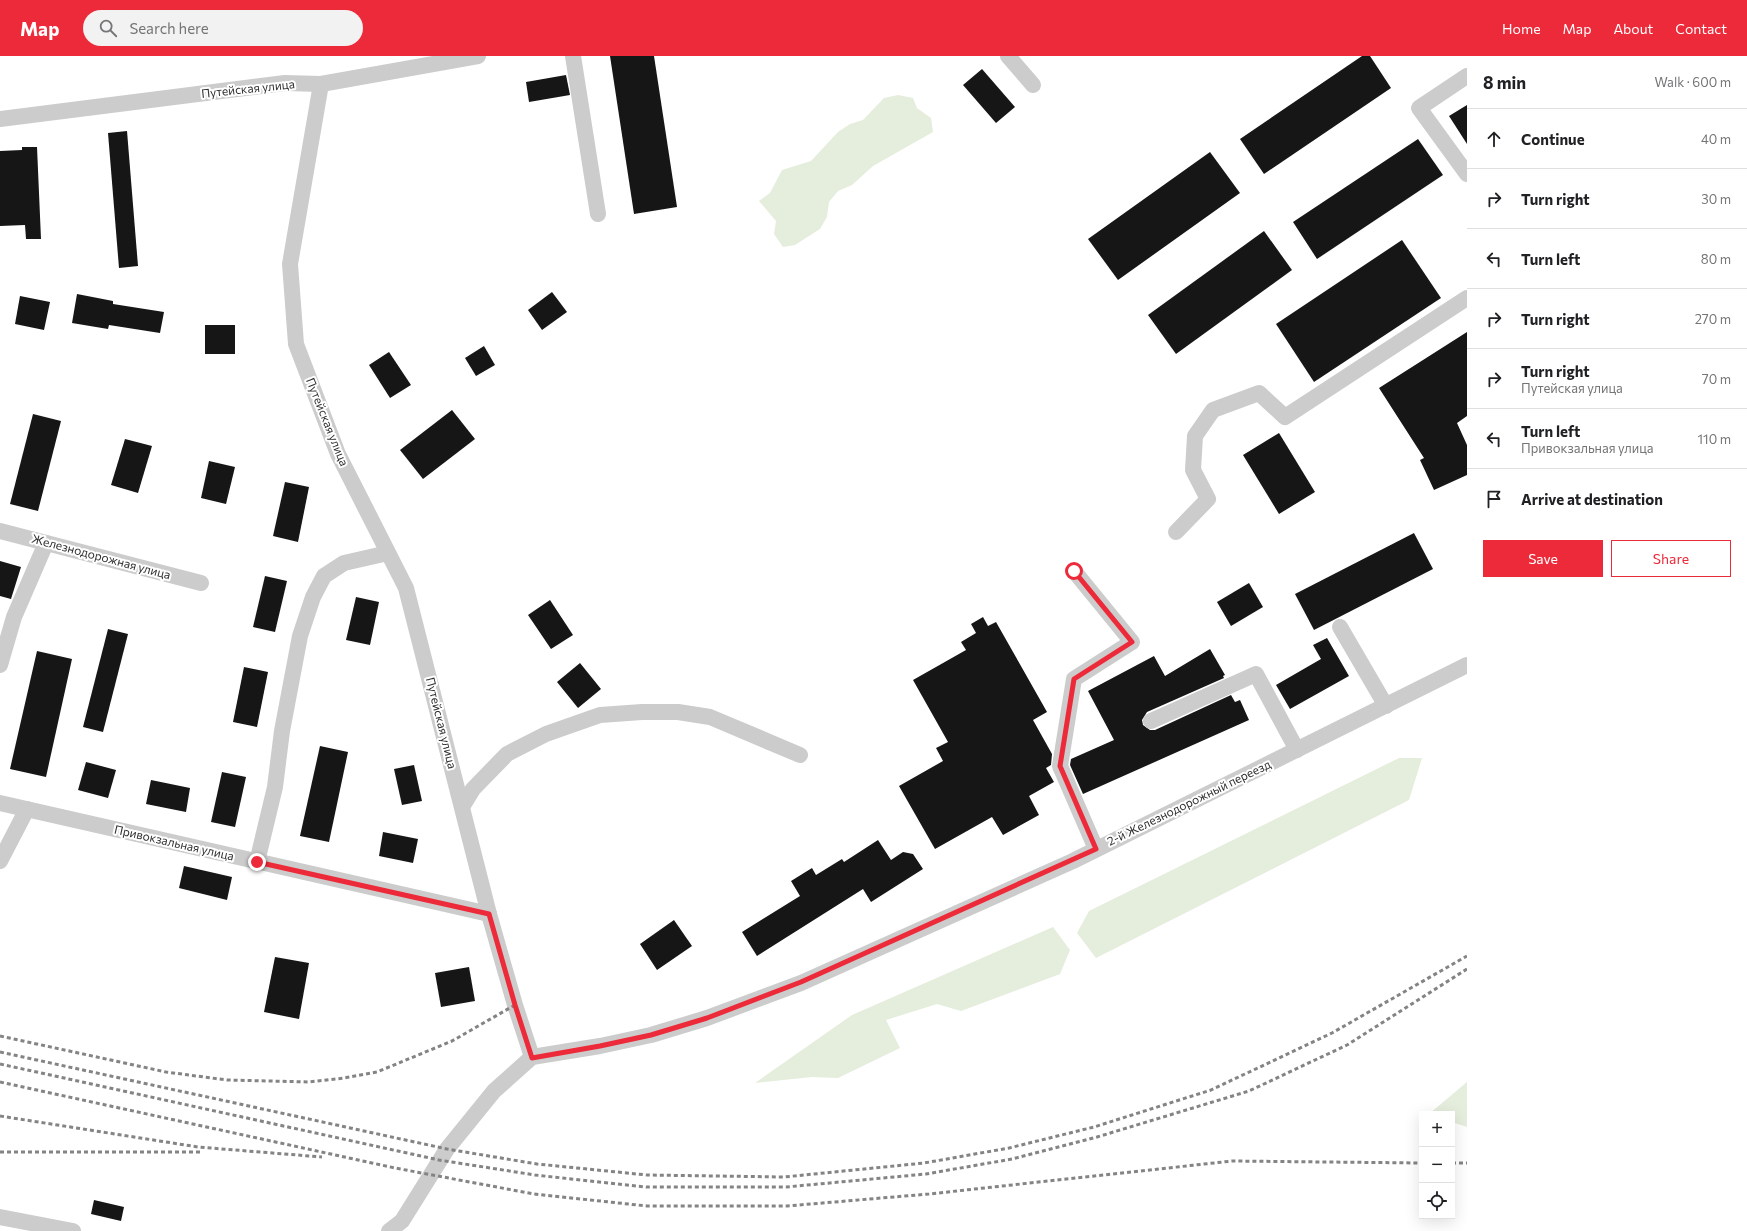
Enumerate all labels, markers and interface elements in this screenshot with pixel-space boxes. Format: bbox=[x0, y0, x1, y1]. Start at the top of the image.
search box bbox=[83, 10, 363, 46]
text: Map bbox=[20, 17, 59, 40]
icon: search bbox=[97, 17, 119, 39]
text: Search here bbox=[129, 19, 209, 37]
text: Home bbox=[1502, 20, 1541, 37]
text: Map bbox=[1563, 20, 1591, 37]
text: About bbox=[1613, 20, 1653, 37]
text: Contact bbox=[1675, 20, 1727, 37]
text: 8 min bbox=[1483, 72, 1526, 93]
text: Walk · 600 m bbox=[1655, 74, 1731, 90]
street label: Путейская улица bbox=[200, 76, 295, 100]
icon: ahead bbox=[1483, 128, 1505, 150]
text: Continue bbox=[1521, 130, 1585, 148]
text: 40 m bbox=[1701, 131, 1731, 147]
icon: right bbox=[1483, 188, 1505, 210]
text: Turn right bbox=[1521, 190, 1590, 208]
text: 30 m bbox=[1701, 191, 1731, 207]
icon: left bbox=[1483, 248, 1505, 270]
text: Turn left bbox=[1521, 250, 1580, 268]
text: 80 m bbox=[1701, 251, 1731, 267]
icon: right bbox=[1483, 308, 1505, 330]
text: Turn right bbox=[1521, 310, 1590, 328]
text: 270 m bbox=[1695, 311, 1731, 327]
text: Turn right bbox=[1521, 362, 1590, 380]
icon: right bbox=[1483, 368, 1505, 390]
text: 70 m bbox=[1702, 371, 1731, 387]
street label: Путейская улица bbox=[304, 375, 352, 468]
text: Путейская улица bbox=[1521, 380, 1623, 396]
text: Turn left bbox=[1521, 422, 1580, 440]
icon: left bbox=[1483, 428, 1505, 450]
text: 110 m bbox=[1698, 431, 1731, 447]
text: Привокзальная улица bbox=[1521, 440, 1654, 456]
icon: arrive bbox=[1483, 488, 1505, 510]
text: Arrive at destination bbox=[1521, 490, 1663, 508]
street label: Железнодорожная улица bbox=[30, 531, 172, 581]
button: Save bbox=[1483, 540, 1603, 577]
button: Share bbox=[1611, 540, 1731, 577]
route start bbox=[1065, 562, 1083, 580]
street label: Путейская улица bbox=[424, 675, 460, 770]
street label: 2-й Железнодорожный переезд bbox=[1105, 756, 1273, 848]
street label: Привокзальная улица bbox=[113, 821, 235, 863]
route end bbox=[248, 853, 266, 871]
map controls bbox=[1419, 1111, 1455, 1219]
button: + bbox=[1419, 1111, 1455, 1147]
button: − bbox=[1419, 1147, 1455, 1183]
button: locate bbox=[1419, 1183, 1455, 1219]

